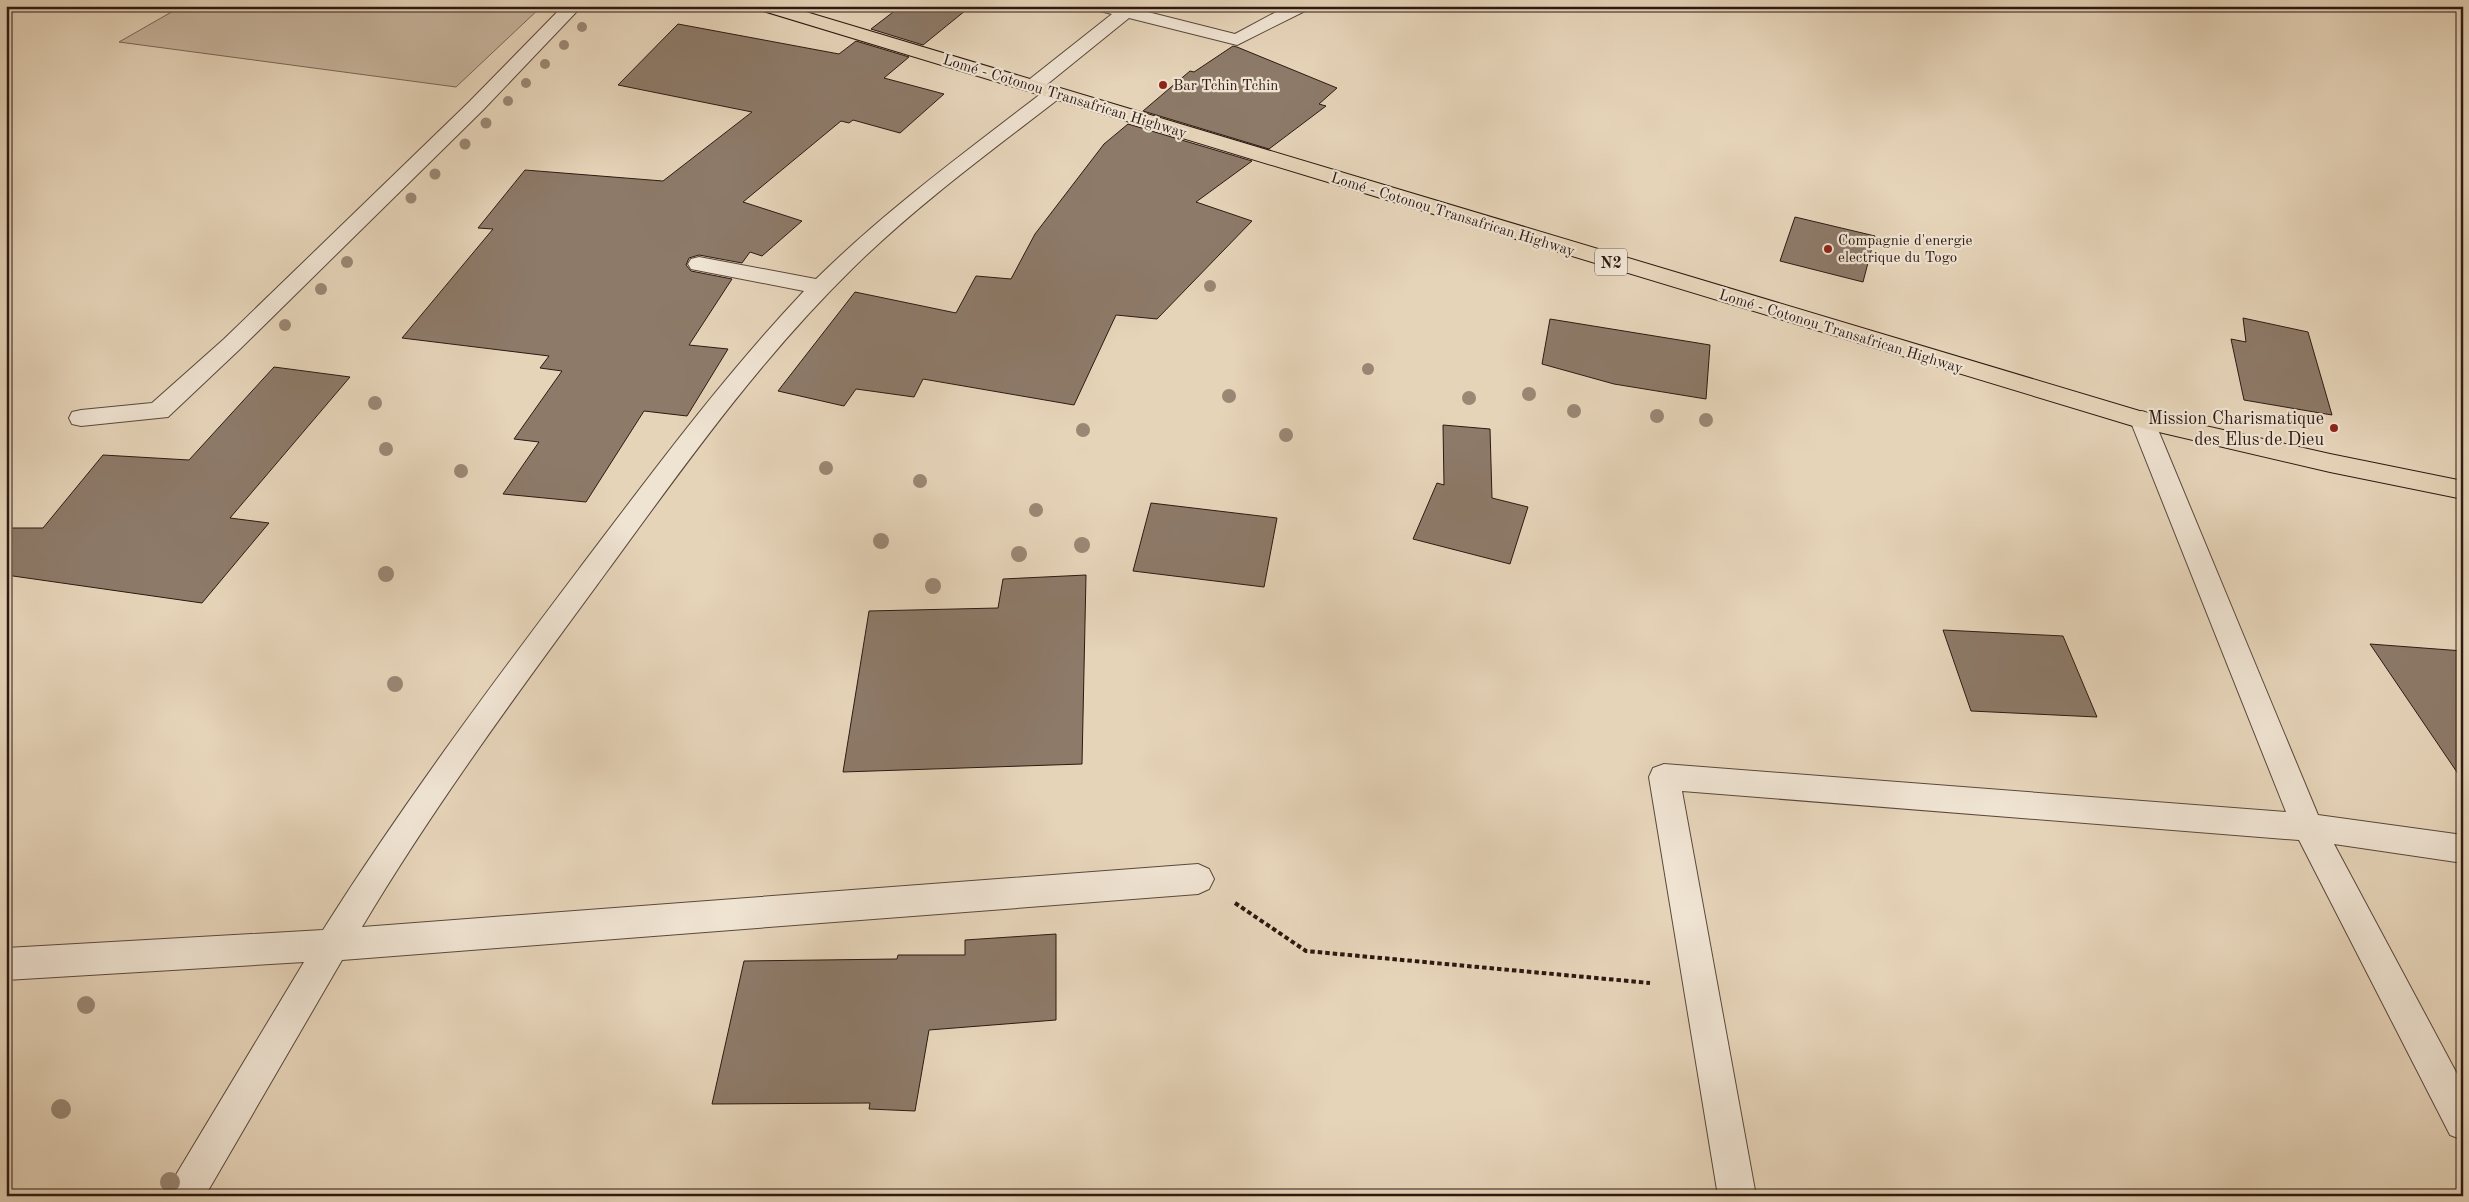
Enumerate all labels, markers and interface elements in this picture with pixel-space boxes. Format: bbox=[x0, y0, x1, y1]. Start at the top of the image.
street label: Lomé - Cotonou Transafrican Highway bbox=[941, 53, 1188, 142]
marker: Bar Tchin Tchin bbox=[1157, 79, 1169, 91]
place label: Bar Tchin Tchin bbox=[1173, 79, 1278, 94]
street label: Lomé - Cotonou Transafrican Highway bbox=[1329, 171, 1576, 260]
place label: Compagnie d'energie electrique du Togo bbox=[1838, 234, 1973, 266]
marker: Compagnie d'energie electrique du Togo bbox=[1822, 243, 1834, 255]
road number: N2 bbox=[1595, 248, 1627, 276]
street label: Lomé - Cotonou Transafrican Highway bbox=[1717, 288, 1964, 377]
place label: Mission Charismatique des Elus de Dieu bbox=[2148, 410, 2324, 449]
marker: Mission Charismatique des Elus de Dieu bbox=[2328, 422, 2340, 434]

